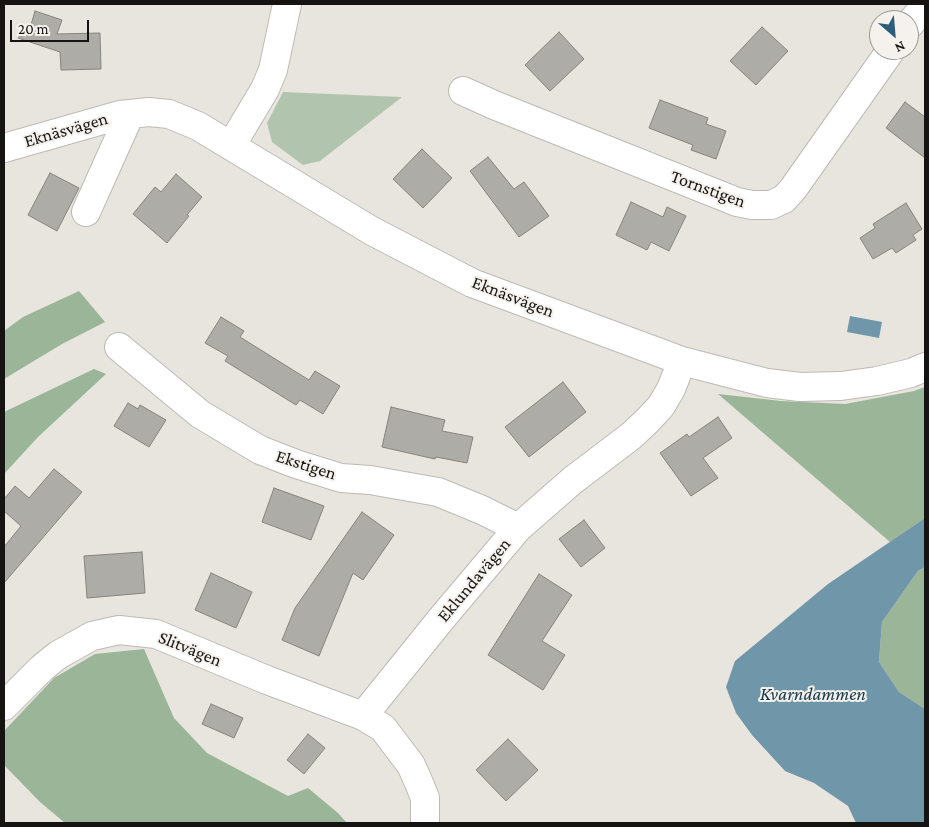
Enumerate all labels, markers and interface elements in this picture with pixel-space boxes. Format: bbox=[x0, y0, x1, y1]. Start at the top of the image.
scale bar bbox=[12, 10, 91, 42]
north arrow bbox=[869, 10, 919, 60]
text: 20 m bbox=[18, 21, 49, 37]
text: N bbox=[892, 38, 908, 57]
street label: Eknäsvägen bbox=[22, 108, 110, 152]
street label: Tornstigen bbox=[668, 166, 748, 212]
street label: Eknäsvägen bbox=[469, 271, 557, 323]
street label: Ekstigen bbox=[273, 445, 339, 485]
street label: Eklundavägen bbox=[433, 534, 515, 626]
street label: Slitvägen bbox=[155, 627, 225, 671]
water label: Kvarndammen bbox=[760, 683, 866, 705]

